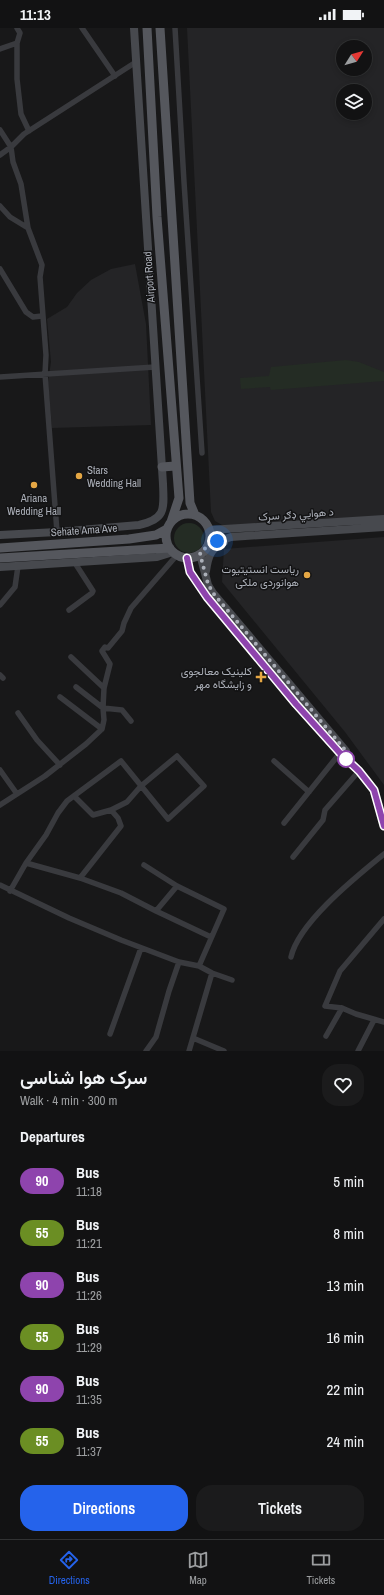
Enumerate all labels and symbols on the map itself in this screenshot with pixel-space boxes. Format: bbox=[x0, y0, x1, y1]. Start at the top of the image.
north arrow bbox=[336, 40, 372, 76]
street label: Airport Road bbox=[140, 251, 158, 304]
place label: Stars Wedding Hall bbox=[87, 463, 141, 490]
marker: Stars Wedding Hall bbox=[74, 471, 84, 481]
marker: Ariana Wedding Hall bbox=[29, 480, 39, 490]
place label: Ariana Wedding Hall bbox=[7, 491, 61, 518]
street label: د هوايي ډګر سړک bbox=[258, 504, 335, 527]
street label: Sehate Ama Ave bbox=[50, 521, 118, 539]
your location bbox=[207, 531, 227, 551]
place label: ریاست انستیتیوت هوانوردی ملکی bbox=[222, 562, 299, 589]
marker: ریاست انستیتیوت هوانوردی ملکی bbox=[302, 570, 312, 580]
place label: کلینیک معالجوی و زایشگاه مهر bbox=[181, 664, 252, 691]
marker: کلینیک معالجوی و زایشگاه مهر bbox=[255, 671, 267, 683]
unlabelled marker bbox=[337, 750, 355, 768]

